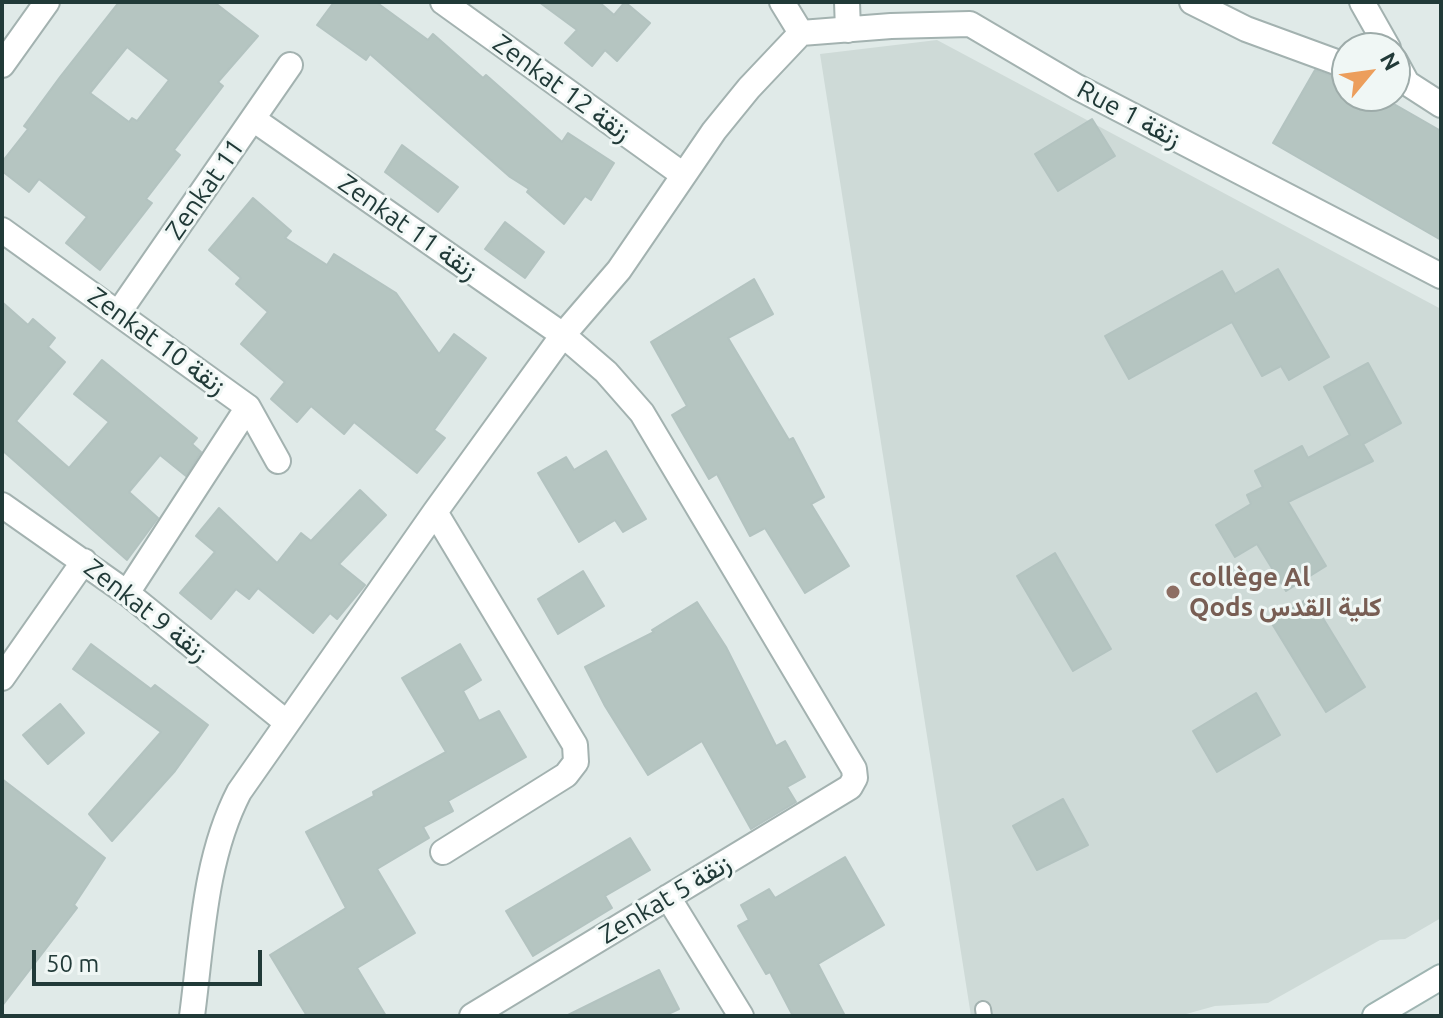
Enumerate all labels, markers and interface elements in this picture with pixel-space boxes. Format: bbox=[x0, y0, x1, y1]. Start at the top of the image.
street label: Zenkat 12 زنقة bbox=[487, 28, 637, 148]
north arrow bbox=[1331, 32, 1411, 112]
text: N bbox=[1376, 48, 1406, 74]
street label: Rue 1 زنقة bbox=[1072, 74, 1186, 154]
street label: Zenkat 11 bbox=[159, 133, 251, 245]
street label: Zenkat 11 زنقة bbox=[332, 168, 484, 286]
street label: Zenkat 10 زنقة bbox=[82, 281, 232, 401]
street label: Zenkat 9 زنقة bbox=[78, 552, 214, 668]
place label: collège Al Qods كلية القدس bbox=[1189, 561, 1381, 622]
marker: collège Al Qods كلية القدس bbox=[1164, 583, 1182, 601]
street label: Zenkat 5 زنقة bbox=[593, 847, 737, 951]
scale bar bbox=[36, 934, 266, 984]
text: 50 m bbox=[46, 950, 99, 977]

